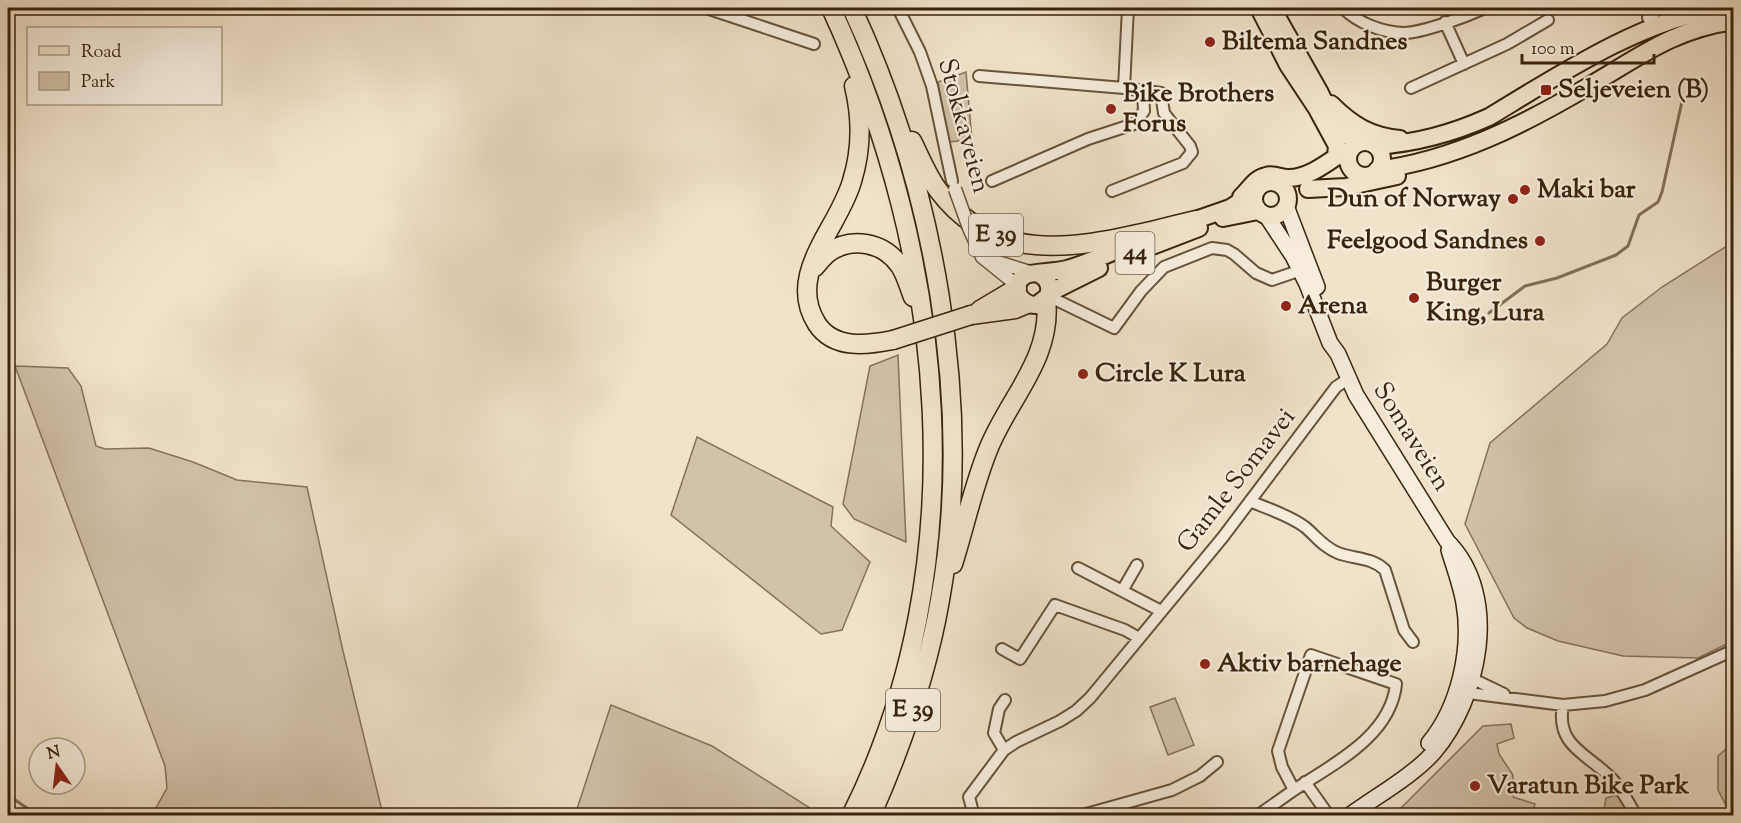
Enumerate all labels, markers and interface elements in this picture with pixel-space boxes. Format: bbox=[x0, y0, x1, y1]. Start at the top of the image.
place label: Biltema Sandnes bbox=[1222, 24, 1408, 61]
legend bbox=[27, 27, 222, 105]
scale bar bbox=[1522, 27, 1654, 65]
marker: Biltema Sandnes bbox=[1203, 35, 1217, 49]
text: 100 m bbox=[1531, 37, 1575, 63]
text: Road bbox=[81, 40, 121, 66]
street label: Stokkaveien bbox=[927, 54, 999, 198]
text: Park bbox=[81, 70, 116, 96]
place label: Seljeveien (B) bbox=[1558, 72, 1709, 109]
place label: Bike Brothers Forus bbox=[1123, 76, 1274, 143]
marker: Seljeveien (B) bbox=[1539, 83, 1553, 97]
marker: Bike Brothers Forus bbox=[1104, 102, 1118, 116]
place label: Maki bar bbox=[1537, 172, 1636, 209]
place label: Dun of Norway bbox=[1327, 181, 1501, 218]
marker: Maki bar bbox=[1518, 183, 1532, 197]
marker: Dun of Norway bbox=[1506, 192, 1520, 206]
road number: E 39 bbox=[969, 214, 1023, 256]
place label: Feelgood Sandnes bbox=[1327, 223, 1528, 260]
road number: 44 bbox=[1116, 232, 1154, 274]
marker: Feelgood Sandnes bbox=[1533, 234, 1547, 248]
place label: Burger King, Lura bbox=[1426, 265, 1544, 332]
place label: Arena bbox=[1298, 288, 1368, 325]
marker: Burger King, Lura bbox=[1407, 291, 1421, 305]
marker: Arena bbox=[1279, 299, 1293, 313]
place label: Circle K Lura bbox=[1095, 356, 1246, 393]
marker: Circle K Lura bbox=[1076, 367, 1090, 381]
street label: Somaveien bbox=[1363, 375, 1459, 499]
street label: Gamle Somavei bbox=[1169, 401, 1305, 561]
place label: Aktiv barnehage bbox=[1217, 646, 1402, 683]
marker: Aktiv barnehage bbox=[1198, 657, 1212, 671]
road number: E 39 bbox=[886, 689, 940, 731]
north arrow bbox=[27, 736, 87, 796]
text: N bbox=[45, 741, 63, 767]
place label: Varatun Bike Park bbox=[1487, 768, 1690, 805]
marker: Varatun Bike Park bbox=[1468, 779, 1482, 793]

